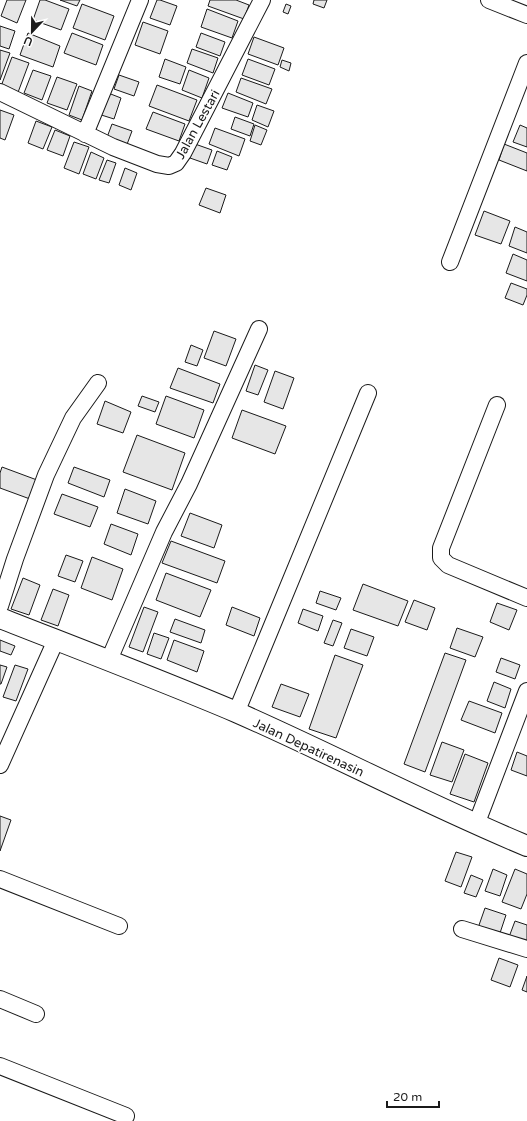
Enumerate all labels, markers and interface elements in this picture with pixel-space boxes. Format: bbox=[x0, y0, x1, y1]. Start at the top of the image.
north arrow bbox=[12, 12, 52, 52]
text: U bbox=[22, 33, 35, 48]
street label: Jalan Lestari bbox=[172, 87, 223, 162]
street label: Jalan Depatirenasin bbox=[251, 715, 367, 781]
scale bar bbox=[387, 1083, 439, 1109]
text: 20 m bbox=[393, 1090, 422, 1104]

